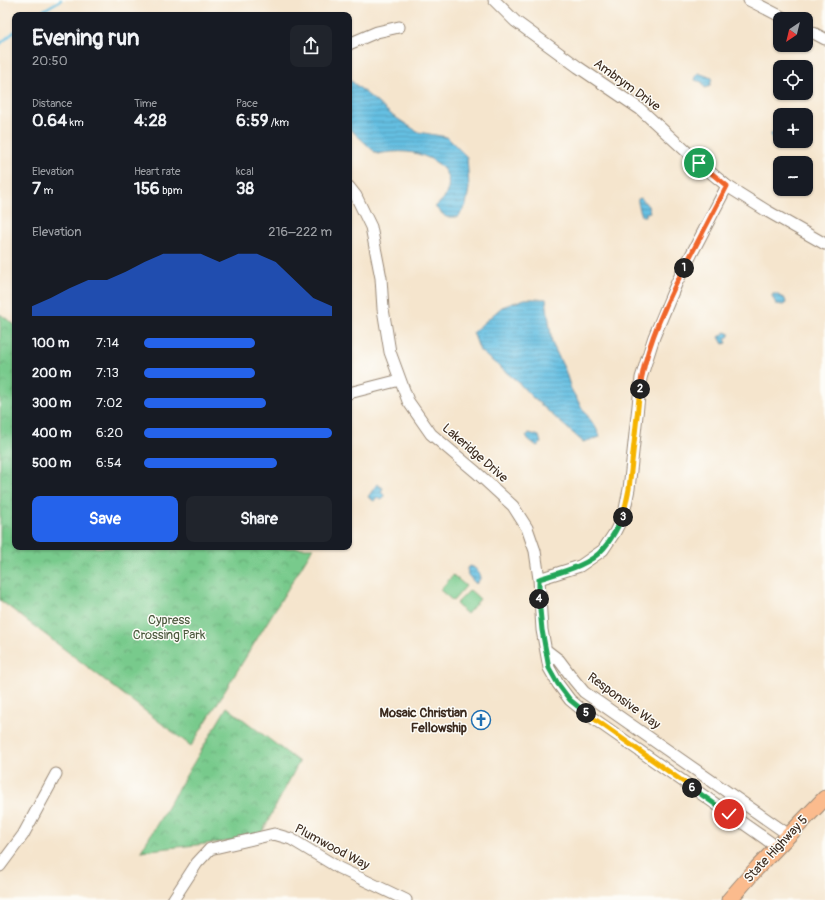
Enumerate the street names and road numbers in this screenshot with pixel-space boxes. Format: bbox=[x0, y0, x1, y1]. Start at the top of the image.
street label: Ambrym Drive bbox=[591, 55, 664, 115]
street label: Lakeridge Drive bbox=[439, 420, 512, 486]
street label: Responsive Way bbox=[584, 669, 664, 733]
street label: State Highway 5 bbox=[741, 812, 811, 886]
street label: Plumwood Way bbox=[292, 821, 373, 874]

